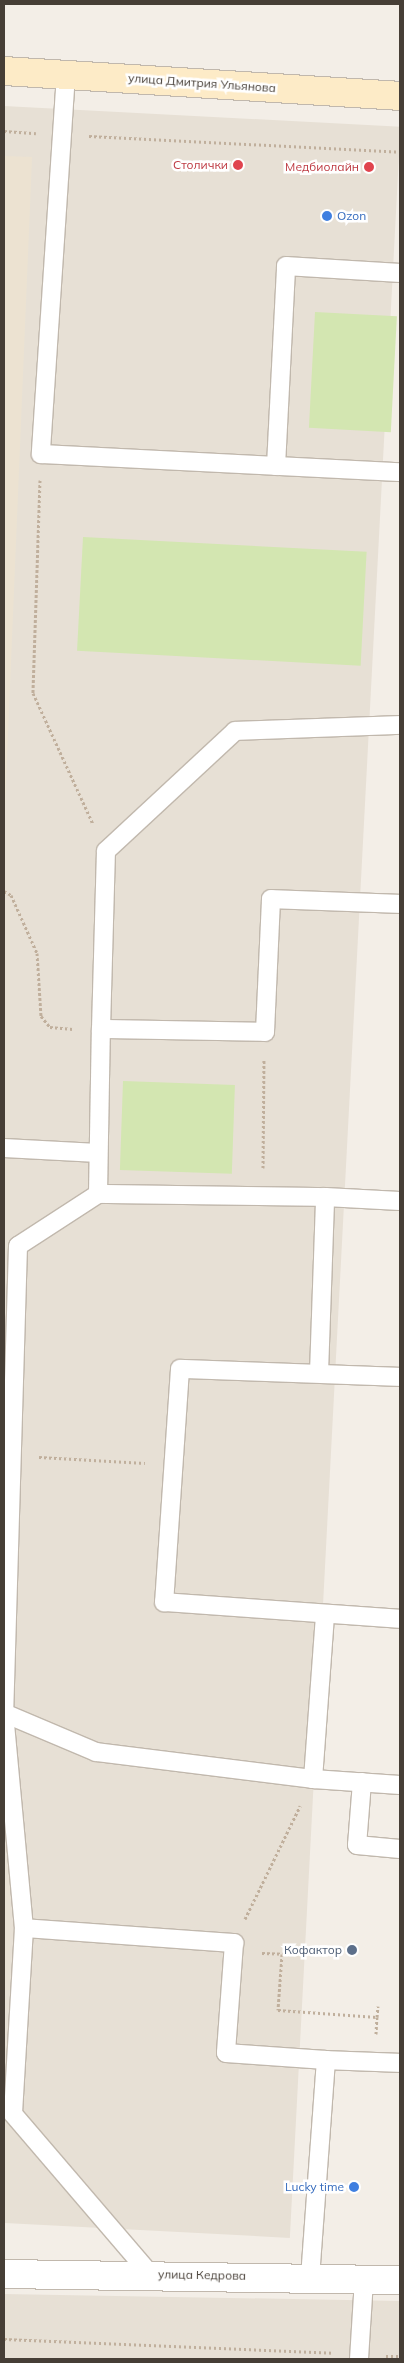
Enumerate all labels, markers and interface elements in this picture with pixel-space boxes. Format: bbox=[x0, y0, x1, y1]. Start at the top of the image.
street label: улица Дмитрия Ульянова bbox=[128, 71, 276, 95]
place label: Столички bbox=[173, 158, 228, 172]
marker: Столички bbox=[232, 159, 244, 171]
place label: Медбиолайн bbox=[285, 160, 359, 174]
marker: Медбиолайн bbox=[363, 161, 375, 173]
place label: Ozon bbox=[337, 209, 366, 223]
marker: Ozon bbox=[321, 210, 333, 222]
place label: Кофактор bbox=[284, 1943, 342, 1957]
marker: Кофактор bbox=[346, 1944, 358, 1956]
place label: Lucky time bbox=[285, 2180, 344, 2194]
marker: Lucky time bbox=[348, 2181, 360, 2193]
street label: улица Кедрова bbox=[158, 2267, 246, 2283]

